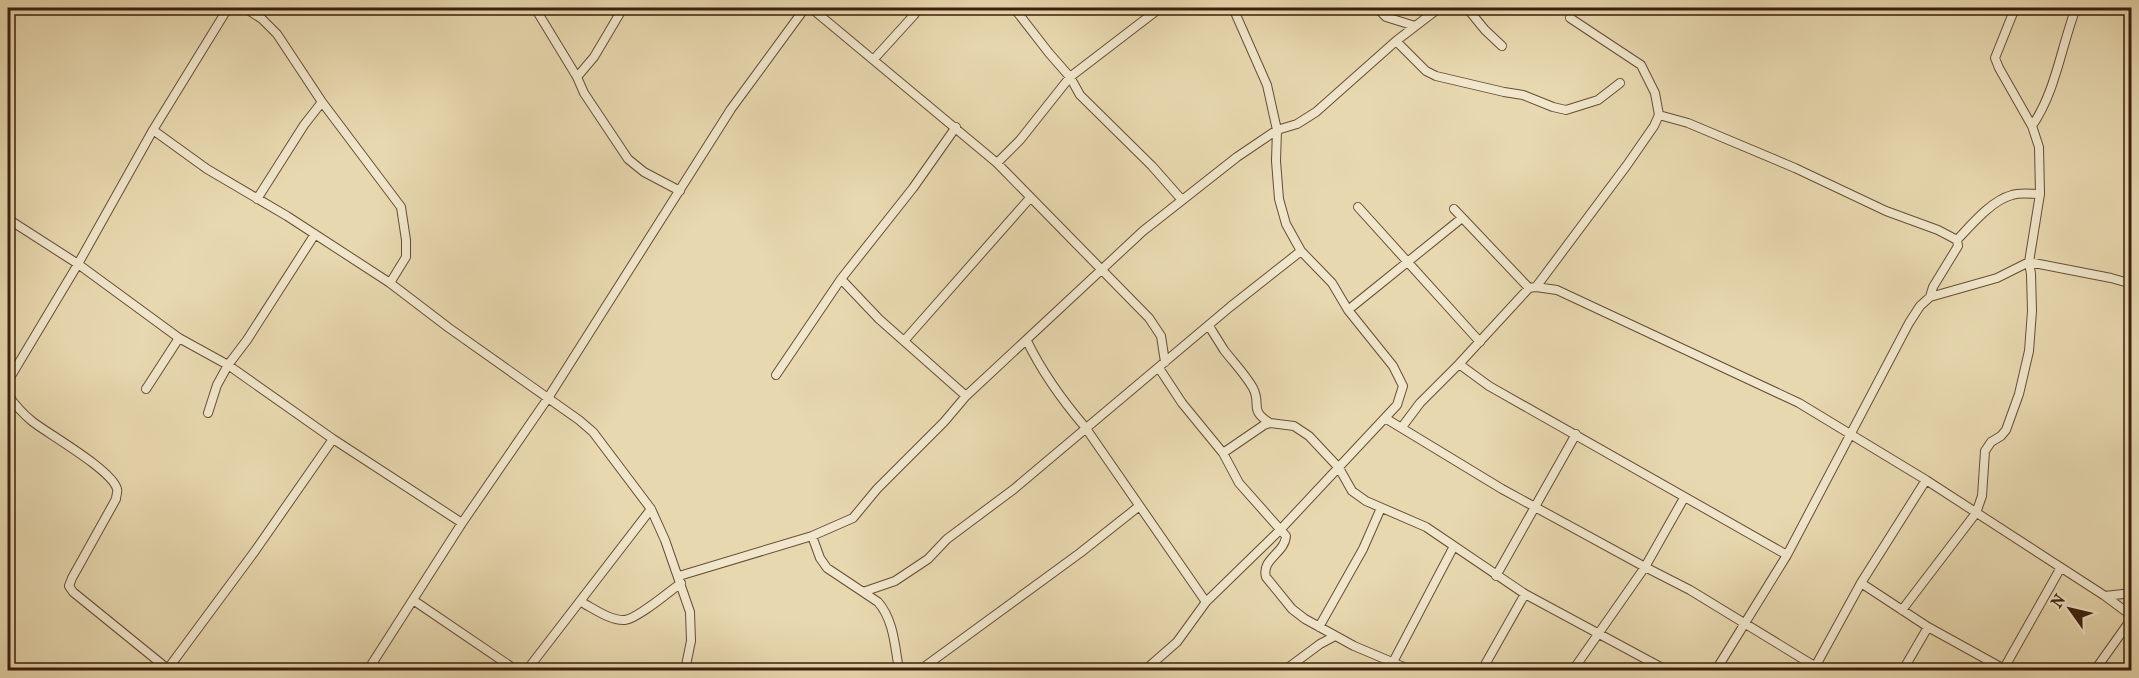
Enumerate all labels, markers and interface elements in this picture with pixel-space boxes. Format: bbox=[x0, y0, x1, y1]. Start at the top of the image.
north arrow bbox=[2040, 579, 2100, 639]
text: N bbox=[2047, 590, 2070, 611]

